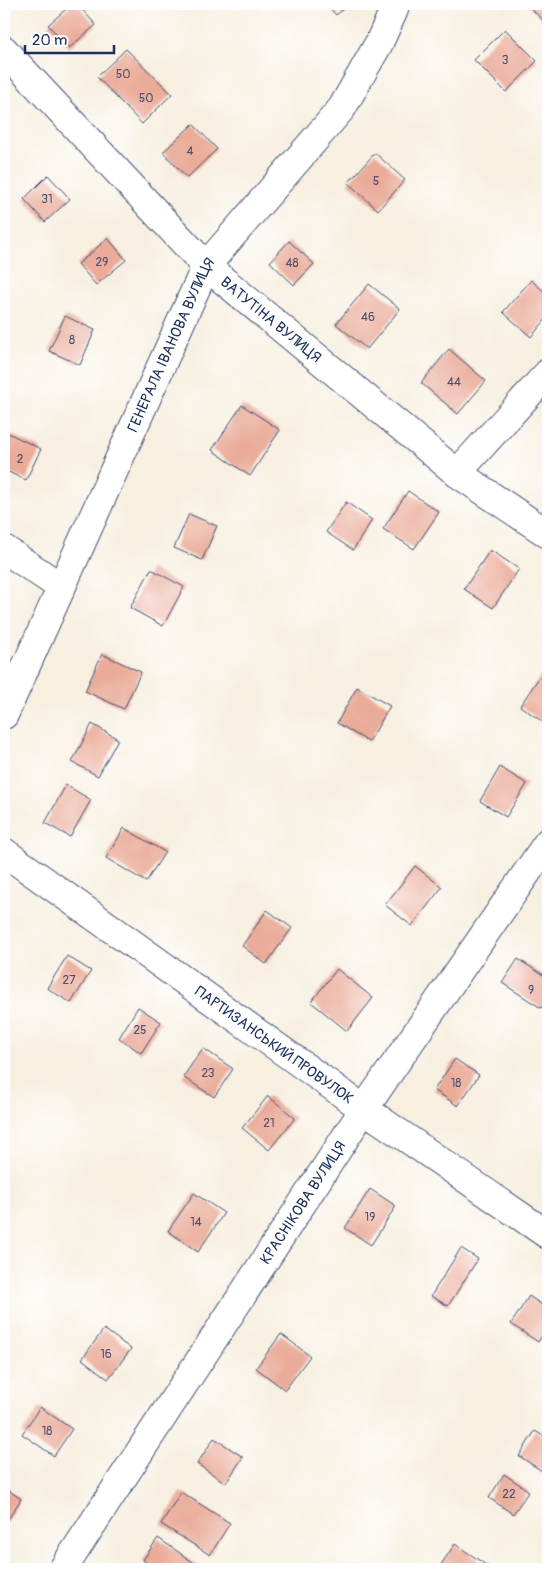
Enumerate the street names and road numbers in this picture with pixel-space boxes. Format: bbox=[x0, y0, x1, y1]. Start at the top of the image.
street label: ГЕНЕРАЛА ІВАНОВА ВУЛИЦЯ bbox=[123, 254, 219, 435]
street label: ВАТУТІНА ВУЛИЦЯ bbox=[216, 273, 325, 367]
street label: ПАРТИЗАНСЬКИЙ ПРОВУЛОК bbox=[191, 982, 357, 1108]
street label: КРАСНІКОВА ВУЛИЦЯ bbox=[256, 1138, 350, 1268]

